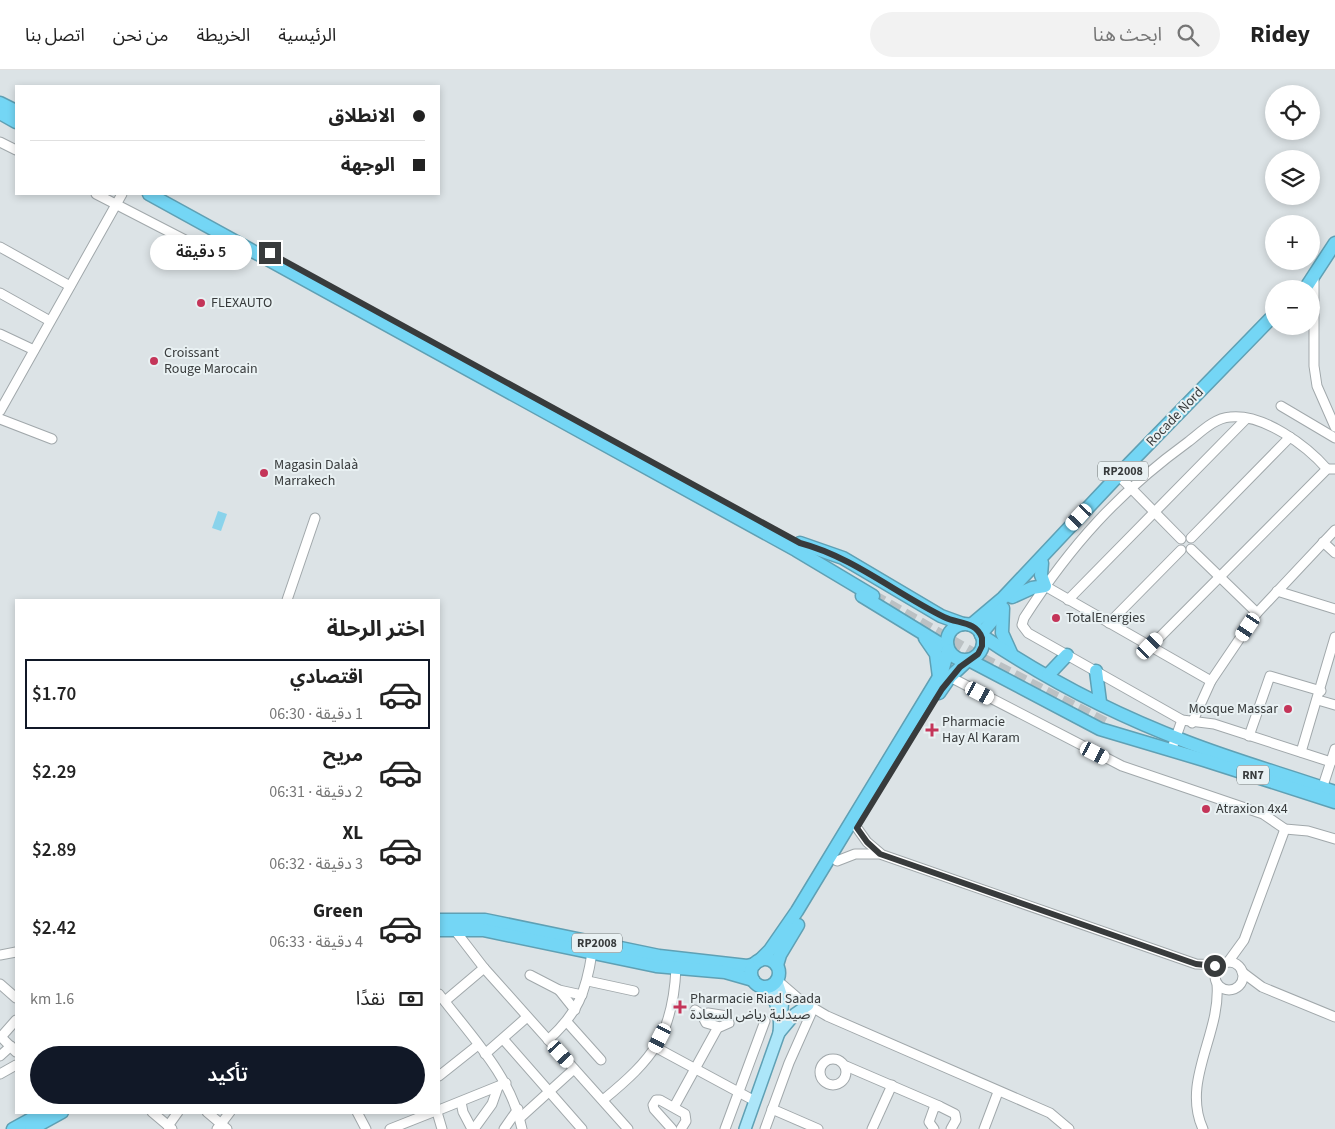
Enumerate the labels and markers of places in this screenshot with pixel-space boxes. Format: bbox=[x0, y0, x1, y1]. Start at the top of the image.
place label: FLEXAUTO bbox=[211, 293, 272, 313]
marker: FLEXAUTO bbox=[195, 297, 207, 309]
place label: Croissant Rouge Marocain bbox=[164, 343, 258, 379]
marker: Croissant Rouge Marocain bbox=[148, 355, 160, 367]
place label: Magasin Dalaà Marrakech bbox=[274, 455, 358, 491]
marker: Magasin Dalaà Marrakech bbox=[258, 467, 270, 479]
place label: TotalEnergies bbox=[1066, 608, 1145, 628]
marker: TotalEnergies bbox=[1050, 612, 1062, 624]
place label: Mosque Massar bbox=[1188, 699, 1278, 719]
marker: Mosque Massar bbox=[1282, 703, 1294, 715]
place label: Pharmacie Hay Al Karam bbox=[942, 712, 1020, 748]
marker: Pharmacie Hay Al Karam bbox=[926, 724, 938, 736]
place label: Atraxion 4x4 bbox=[1216, 799, 1288, 819]
marker: Atraxion 4x4 bbox=[1200, 803, 1212, 815]
place label: Pharmacie Riad Saada صيدلية رياض السعادة bbox=[690, 989, 821, 1025]
marker: Pharmacie Riad Saada صيدلية رياض السعادة bbox=[674, 1001, 686, 1013]

